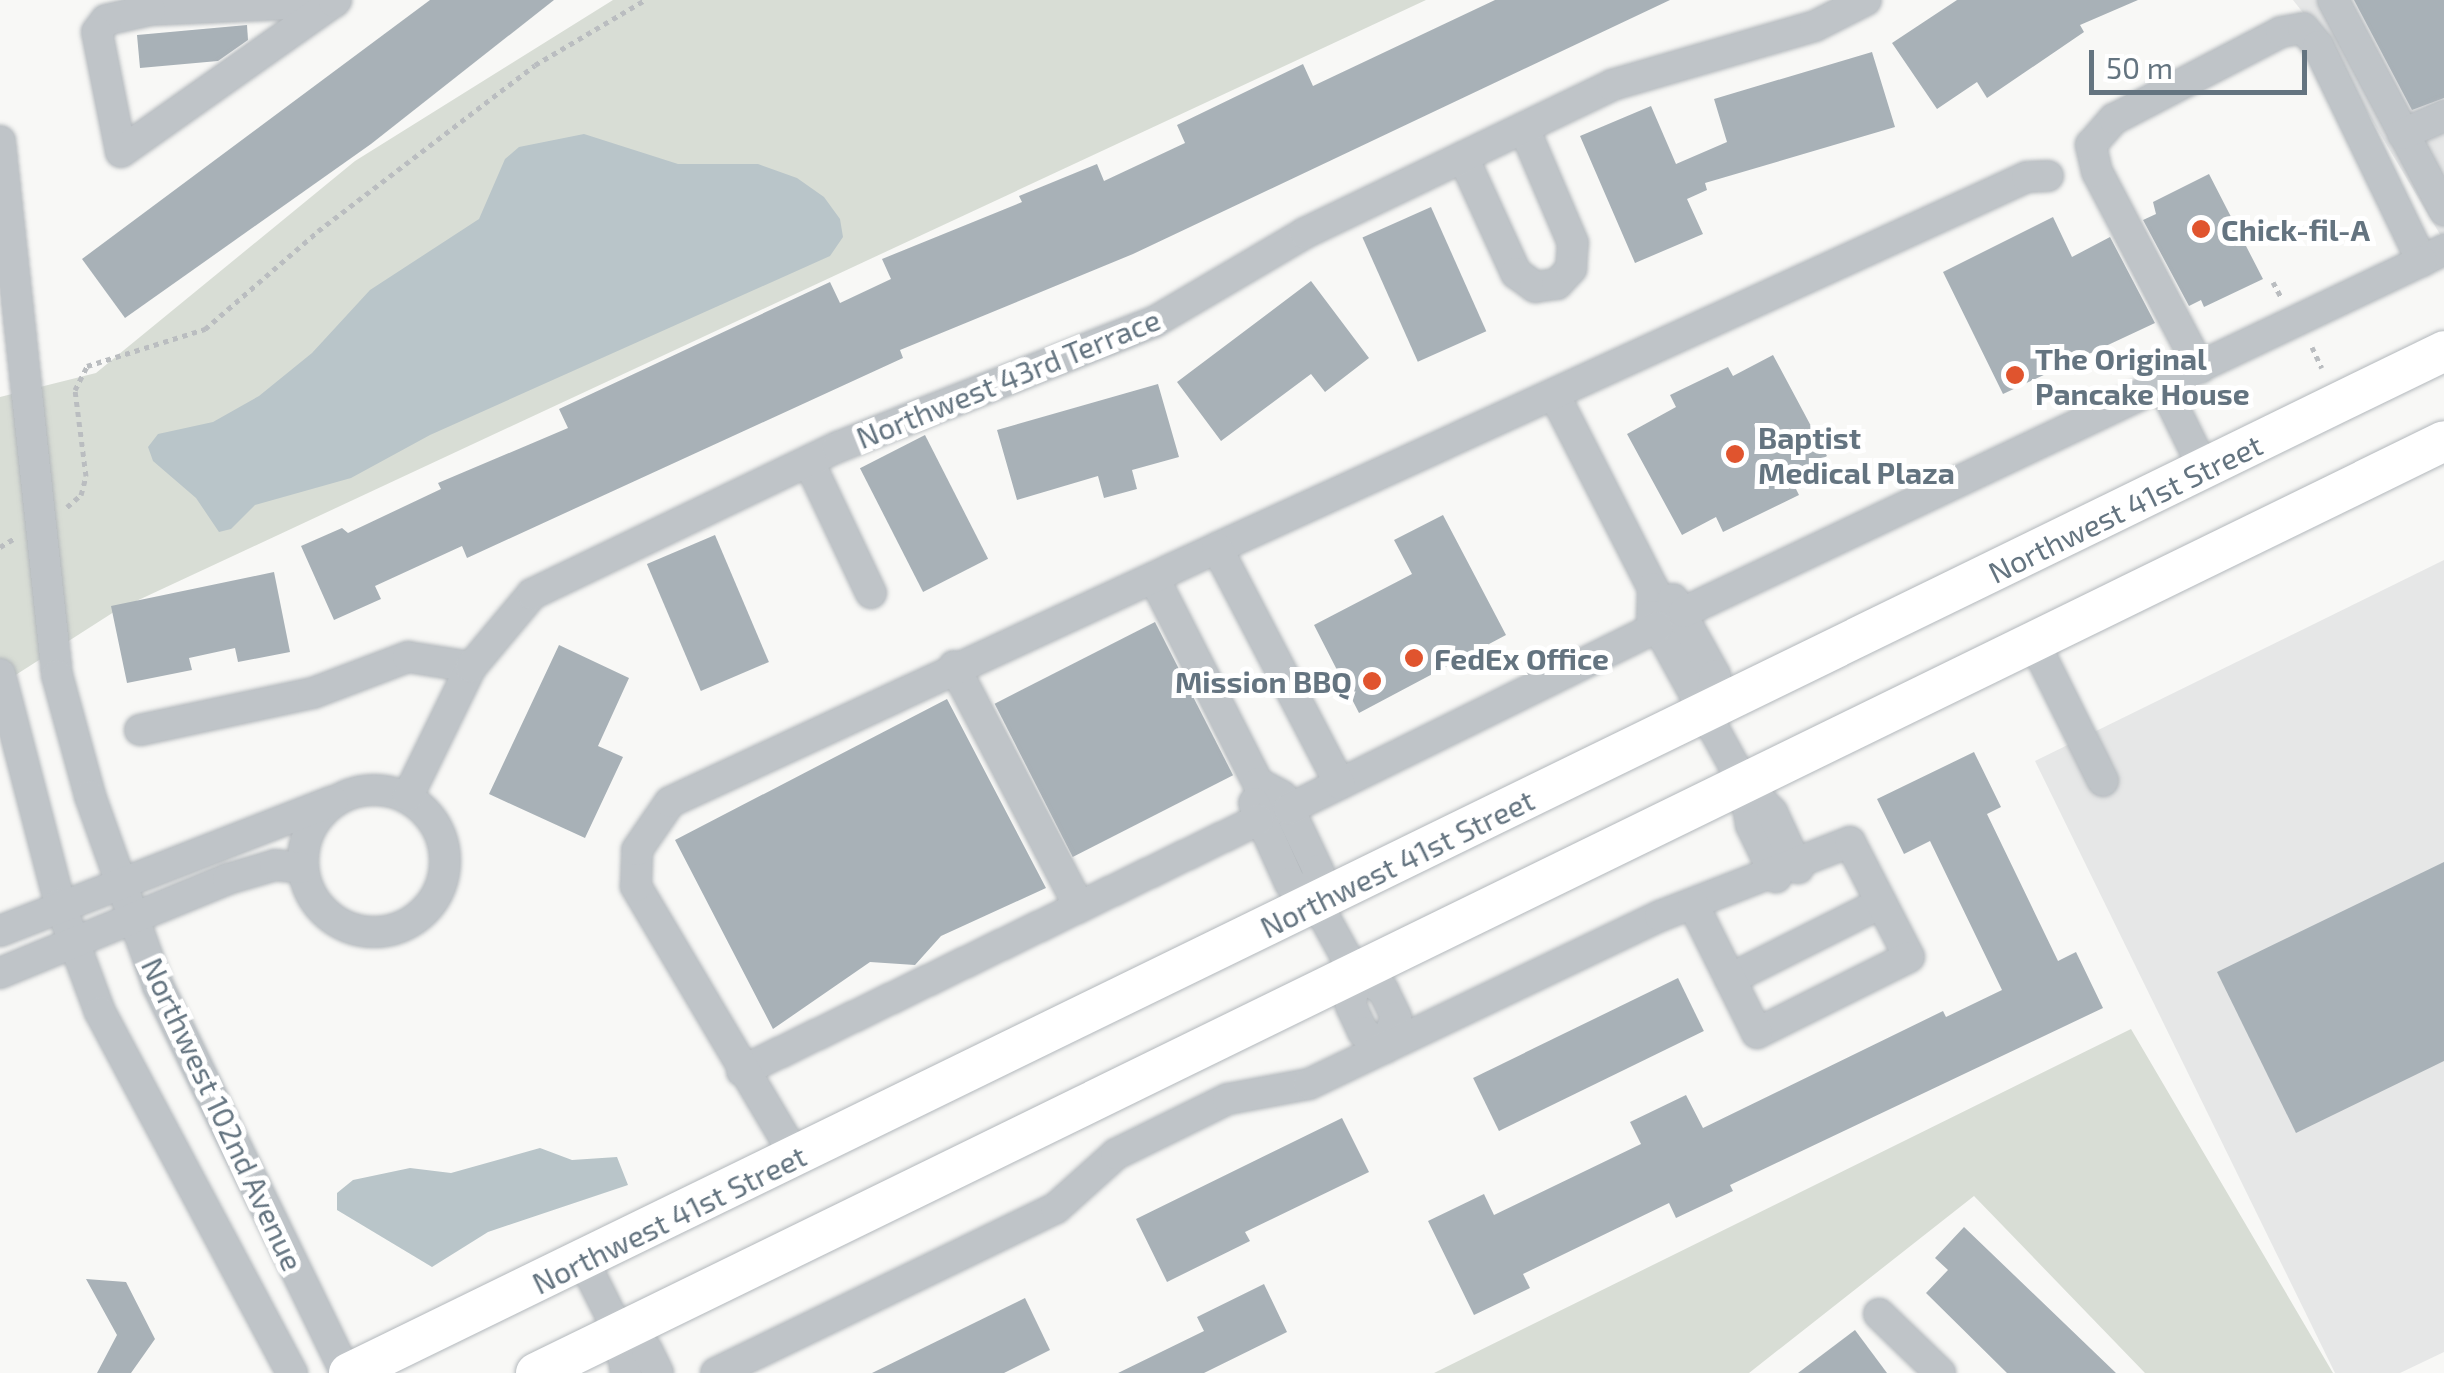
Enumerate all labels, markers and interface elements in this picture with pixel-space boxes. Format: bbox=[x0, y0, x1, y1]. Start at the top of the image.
scale bar bbox=[2094, 30, 2312, 92]
text: 50 m bbox=[2106, 49, 2173, 85]
place label: Chick-fil-A bbox=[2221, 211, 2370, 247]
marker: Chick-fil-A bbox=[2190, 218, 2212, 240]
street label: Northwest 43rd Terrace bbox=[851, 300, 1165, 456]
place label: The Original Pancake House bbox=[2035, 340, 2250, 410]
marker: The Original Pancake House bbox=[2004, 364, 2026, 386]
place label: Baptist Medical Plaza bbox=[1758, 419, 1956, 490]
street label: Northwest 41st Street bbox=[1982, 426, 2268, 590]
marker: Baptist Medical Plaza bbox=[1722, 441, 1748, 467]
place label: FedEx Office bbox=[1434, 640, 1609, 676]
marker: FedEx Office bbox=[1403, 647, 1425, 669]
place label: Mission BBQ bbox=[1175, 663, 1352, 699]
marker: Mission BBQ bbox=[1361, 670, 1383, 692]
street label: Northwest 41st Street bbox=[1254, 781, 1540, 945]
street label: Northwest 102nd Avenue bbox=[134, 951, 312, 1277]
street label: Northwest 41st Street bbox=[526, 1137, 812, 1301]

